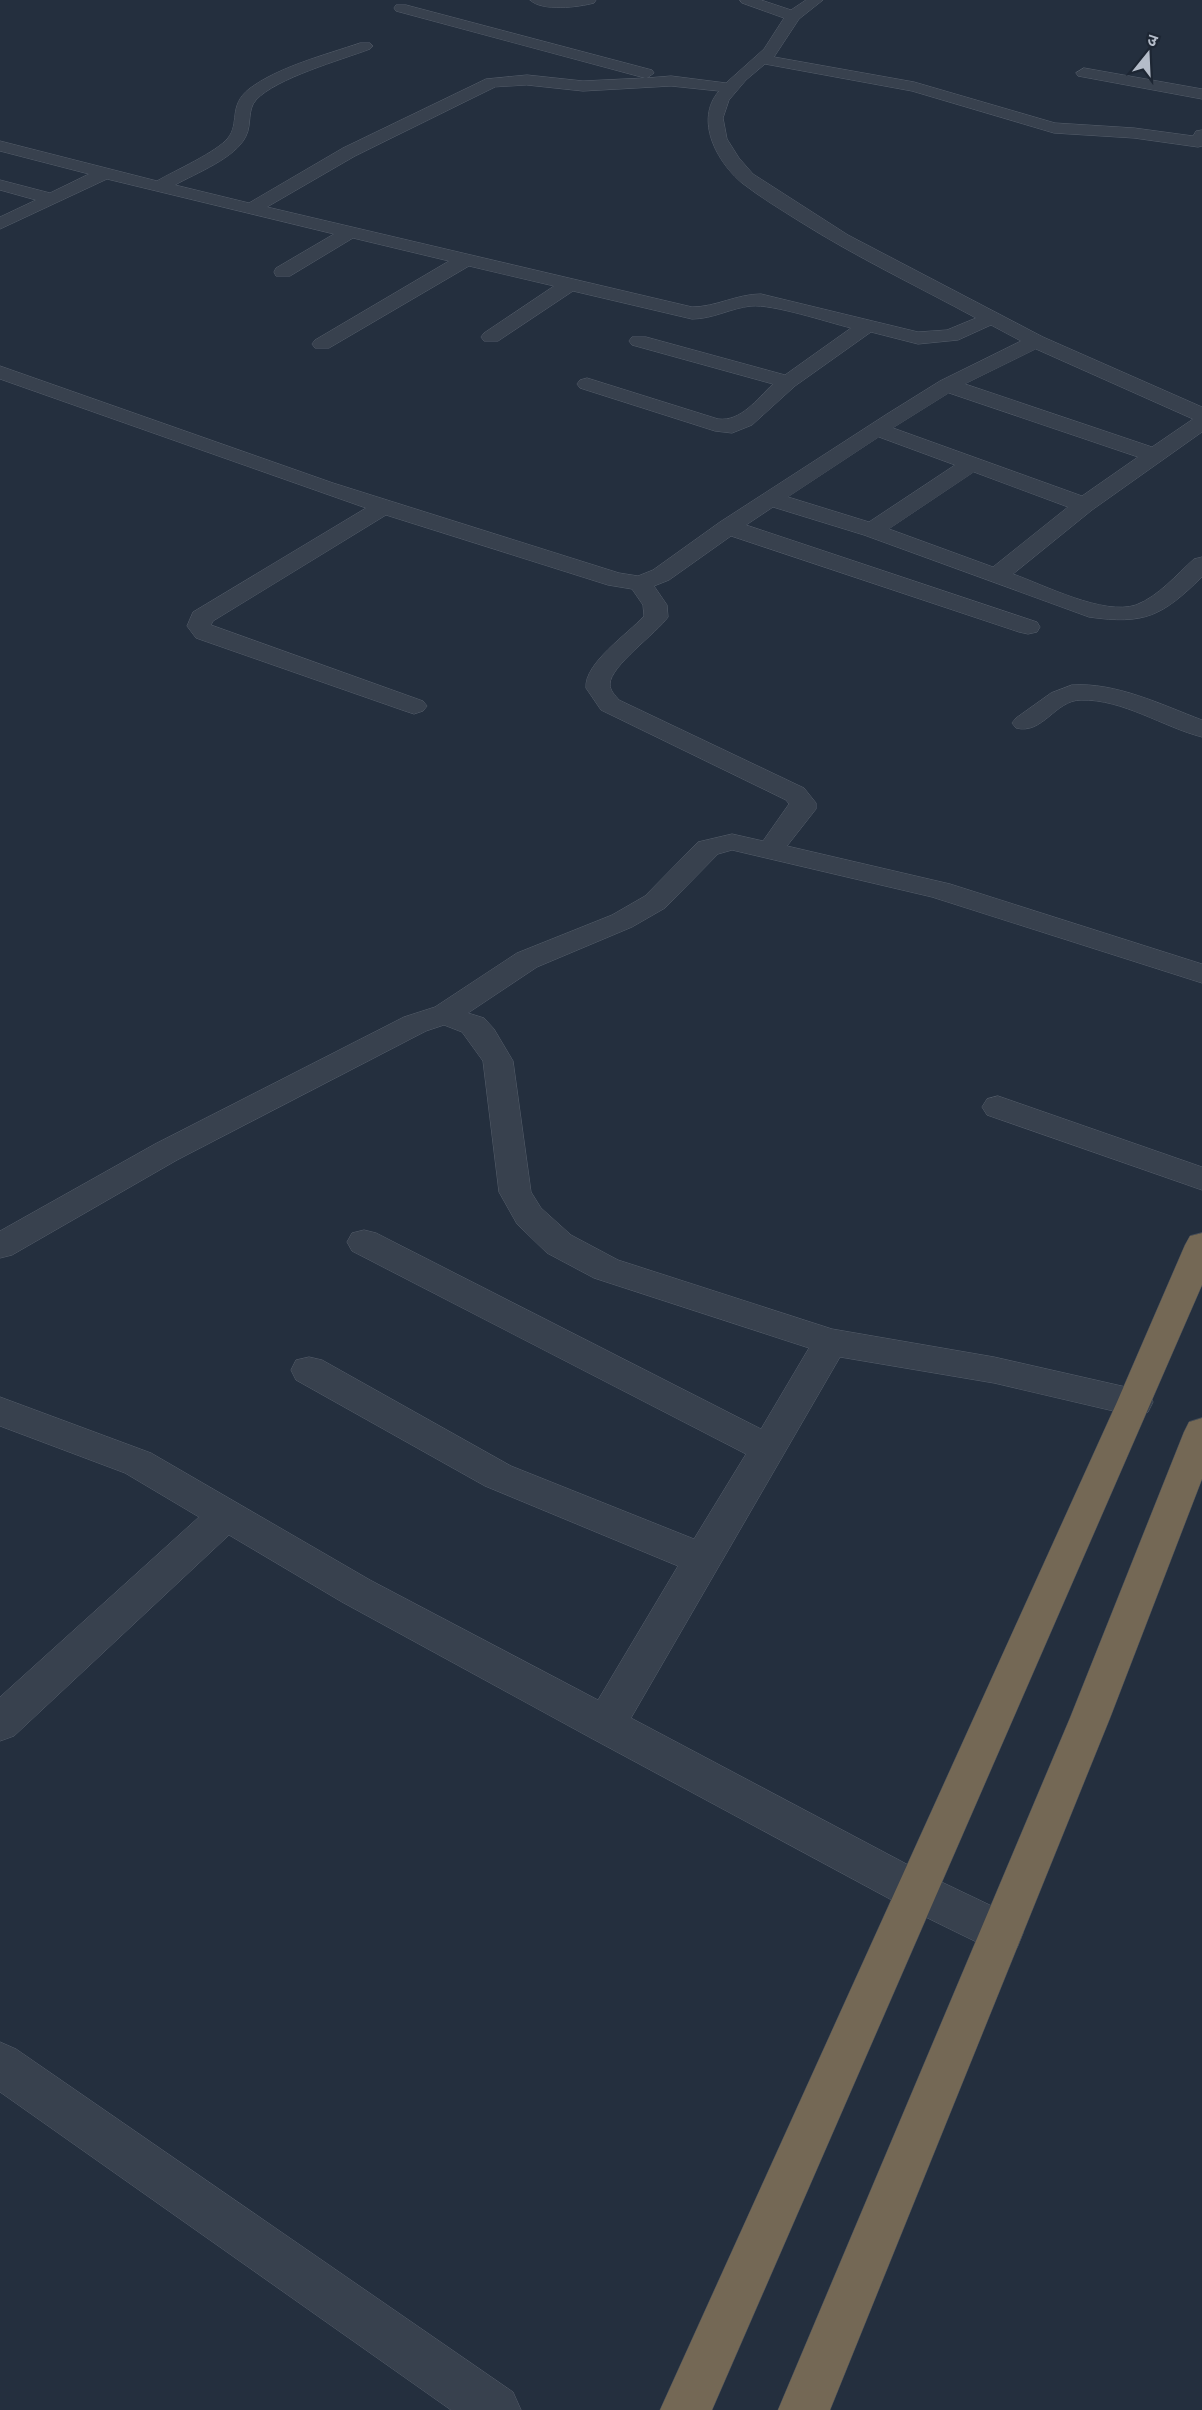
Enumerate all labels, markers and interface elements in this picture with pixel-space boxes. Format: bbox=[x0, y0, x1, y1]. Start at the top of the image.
north arrow bbox=[1118, 24, 1178, 84]
text: उ bbox=[1145, 29, 1161, 51]

